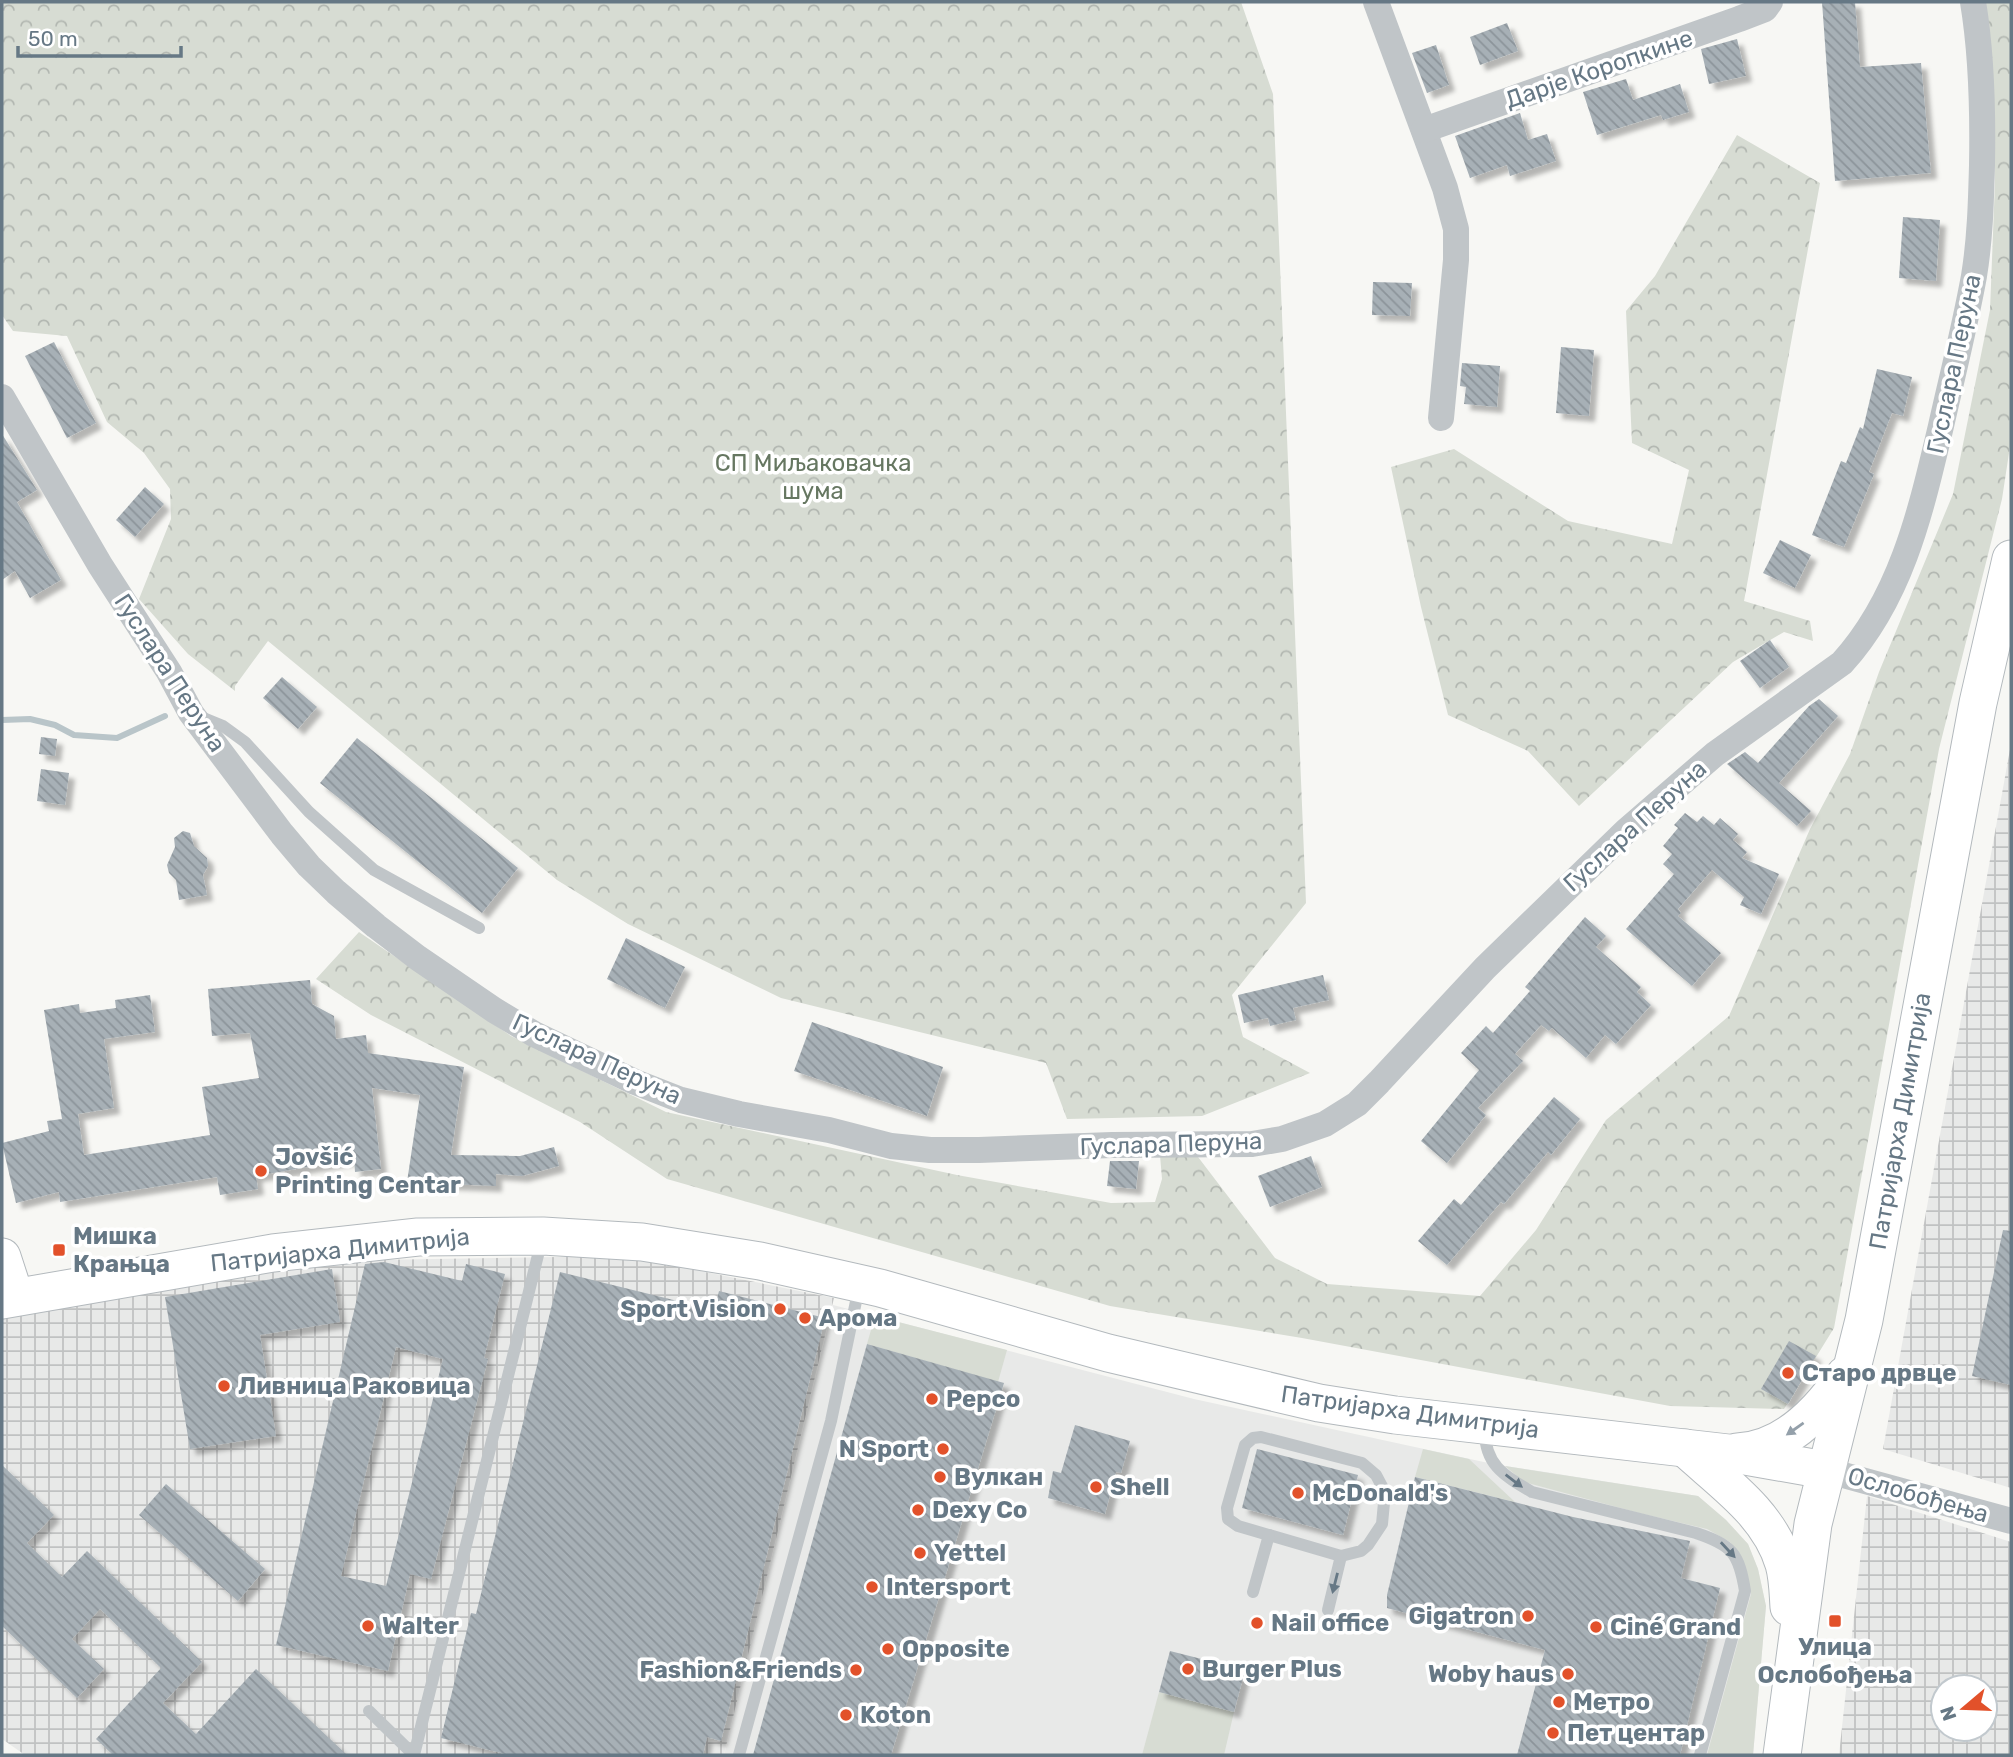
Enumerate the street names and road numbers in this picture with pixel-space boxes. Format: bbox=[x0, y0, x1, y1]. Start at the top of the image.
street label: Дарје Коропкине bbox=[1502, 24, 1696, 114]
street label: Гуслара Перуна bbox=[1921, 272, 1987, 456]
street label: Гуслара Перуна bbox=[109, 589, 231, 757]
street label: Гуслара Перуна bbox=[1558, 754, 1712, 898]
street label: Патријарха Димитрија bbox=[1864, 990, 1936, 1252]
street label: Гуслара Перуна bbox=[508, 1008, 686, 1110]
street label: Гуслара Перуна bbox=[1079, 1127, 1263, 1161]
street label: Патријарха Димитрија bbox=[209, 1222, 471, 1278]
street label: Патријарха Димитрија bbox=[1279, 1380, 1541, 1444]
street label: Ослобођења bbox=[1844, 1462, 1992, 1528]

